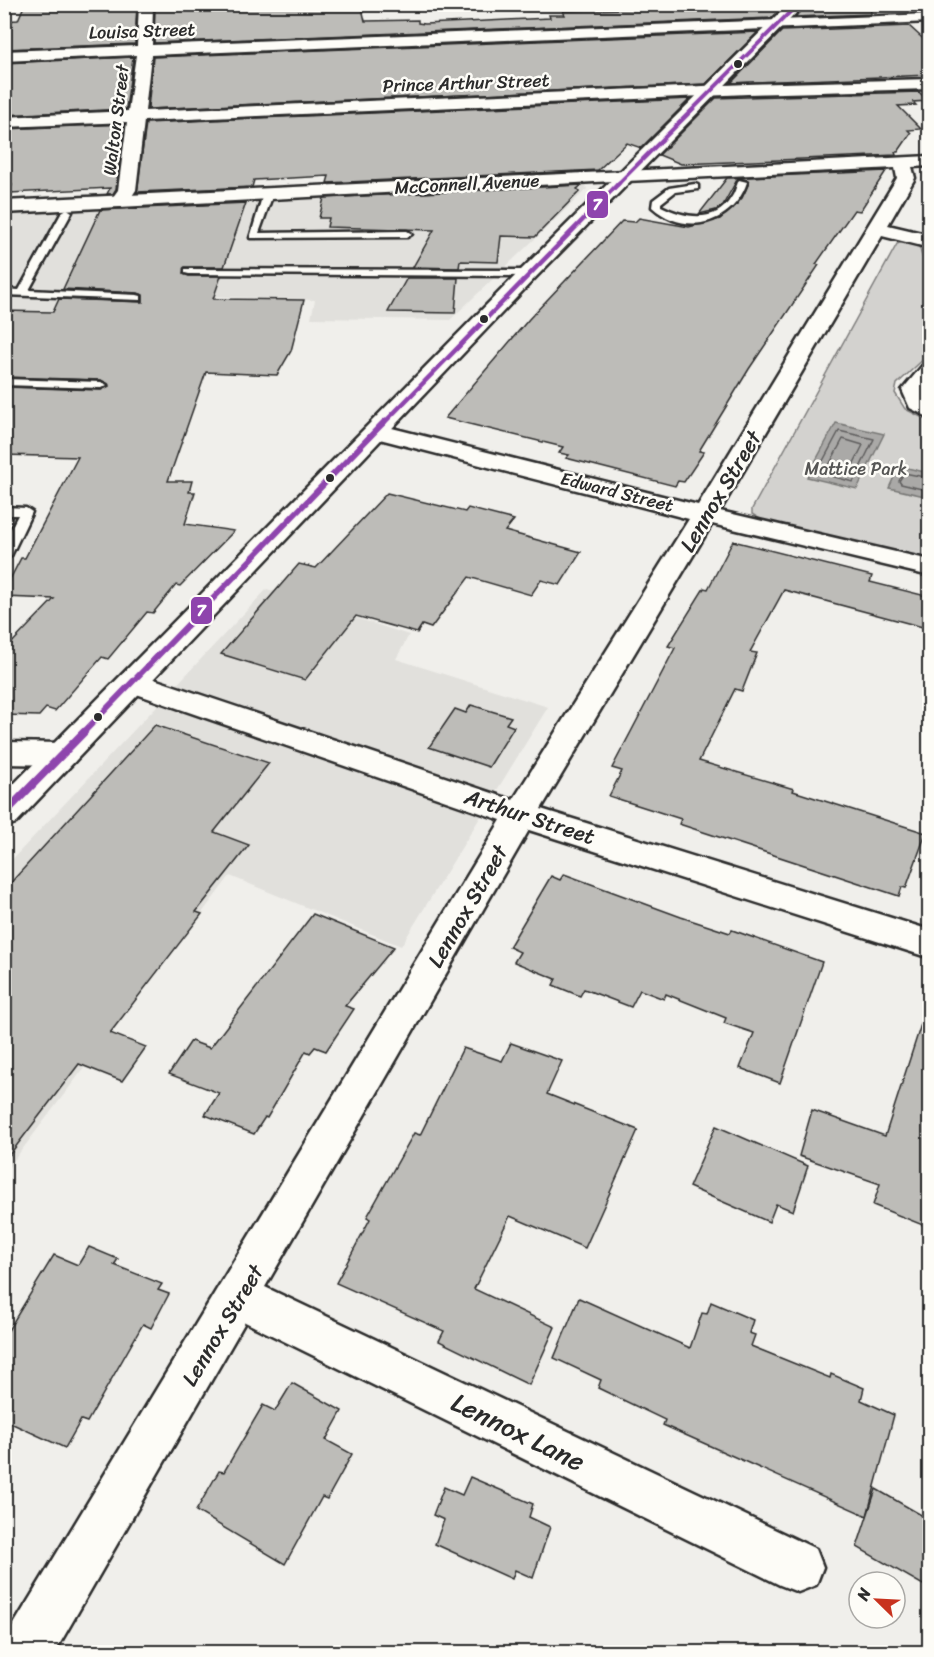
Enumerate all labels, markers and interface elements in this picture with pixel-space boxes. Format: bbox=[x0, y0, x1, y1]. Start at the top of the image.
street label: Louisa Street bbox=[88, 13, 196, 49]
unlabelled marker bbox=[732, 58, 744, 70]
street label: Walton Street bbox=[93, 62, 139, 177]
street label: Prince Arthur Street bbox=[382, 64, 550, 102]
street label: McConnell Avenue bbox=[394, 164, 540, 204]
line badge: 7 bbox=[586, 190, 609, 219]
text: 7 bbox=[592, 190, 603, 219]
unlabelled marker bbox=[478, 313, 490, 325]
street label: Lennox Street bbox=[669, 422, 773, 560]
park label: Mattice Park bbox=[805, 453, 907, 485]
street label: Edward Street bbox=[557, 463, 677, 522]
unlabelled marker bbox=[324, 472, 336, 484]
line badge: 7 bbox=[190, 596, 213, 625]
text: 7 bbox=[196, 596, 207, 625]
unlabelled marker bbox=[92, 711, 104, 723]
street label: Arthur Street bbox=[459, 777, 600, 856]
street label: Lennox Street bbox=[416, 836, 519, 975]
street label: Lennox Street bbox=[171, 1256, 275, 1394]
street label: Lennox Lane bbox=[443, 1379, 594, 1485]
north arrow bbox=[847, 1570, 907, 1630]
text: N bbox=[848, 1582, 880, 1606]

